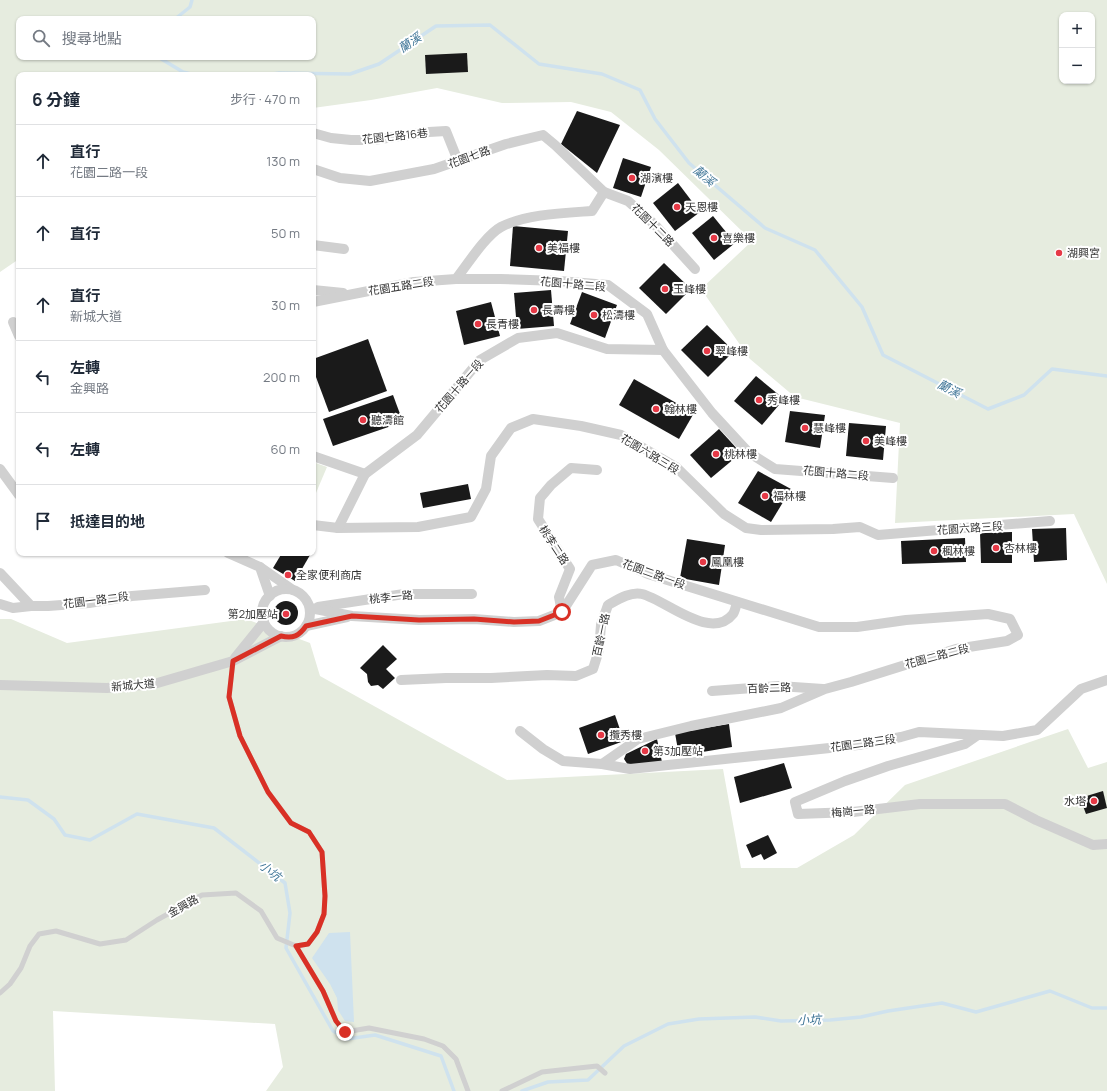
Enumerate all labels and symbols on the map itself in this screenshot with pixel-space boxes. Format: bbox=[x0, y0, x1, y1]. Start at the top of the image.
water label: 蘭溪 bbox=[395, 28, 426, 56]
street label: 花園七路16巷 bbox=[361, 125, 429, 146]
street label: 花園七路 bbox=[446, 142, 492, 171]
water label: 蘭溪 bbox=[690, 161, 720, 191]
place label: 湖濱樓 bbox=[640, 170, 673, 185]
marker: 湖濱樓 bbox=[627, 173, 637, 183]
place label: 天恩樓 bbox=[685, 199, 718, 214]
street label: 花園十二路 bbox=[629, 200, 678, 249]
marker: 天恩樓 bbox=[672, 202, 682, 212]
place label: 喜樂樓 bbox=[722, 230, 755, 245]
marker: 喜樂樓 bbox=[709, 233, 719, 243]
place label: 美福樓 bbox=[547, 240, 580, 255]
marker: 美福樓 bbox=[534, 243, 544, 253]
place label: 湖興宮 bbox=[1067, 245, 1100, 260]
marker: 湖興宮 bbox=[1054, 248, 1064, 258]
street label: 花園五路二段 bbox=[367, 273, 435, 298]
street label: 花園十路二段 bbox=[540, 273, 607, 294]
place label: 玉峰樓 bbox=[673, 281, 706, 296]
marker: 玉峰樓 bbox=[660, 284, 670, 294]
place label: 長壽樓 bbox=[542, 302, 575, 317]
marker: 長壽樓 bbox=[529, 305, 539, 315]
place label: 松濤樓 bbox=[602, 307, 635, 322]
marker: 松濤樓 bbox=[589, 310, 599, 320]
place label: 長青樓 bbox=[486, 316, 519, 331]
marker: 長青樓 bbox=[473, 319, 483, 329]
place label: 翠峰樓 bbox=[715, 343, 748, 358]
marker: 翠峰樓 bbox=[702, 346, 712, 356]
street label: 花園十路一段 bbox=[431, 356, 486, 415]
water label: 蘭溪 bbox=[935, 376, 966, 402]
place label: 秀峰樓 bbox=[767, 392, 800, 407]
marker: 秀峰樓 bbox=[754, 395, 764, 405]
place label: 翰林樓 bbox=[664, 401, 697, 416]
marker: 翰林樓 bbox=[651, 404, 661, 414]
place label: 聽濤館 bbox=[371, 412, 404, 427]
marker: 聽濤館 bbox=[358, 415, 368, 425]
place label: 慧峰樓 bbox=[813, 420, 846, 435]
marker: 慧峰樓 bbox=[800, 423, 810, 433]
street label: 花園六路三段 bbox=[618, 430, 682, 477]
place label: 美峰樓 bbox=[874, 433, 907, 448]
marker: 美峰樓 bbox=[861, 436, 871, 446]
place label: 桃林樓 bbox=[724, 446, 757, 461]
marker: 桃林樓 bbox=[711, 449, 721, 459]
street label: 花園十路二段 bbox=[803, 462, 870, 483]
place label: 福林樓 bbox=[773, 488, 806, 503]
marker: 福林樓 bbox=[760, 491, 770, 501]
street label: 花園六路三段 bbox=[937, 518, 1003, 537]
street label: 桃李二路 bbox=[536, 522, 573, 567]
place label: 杏林樓 bbox=[1004, 540, 1037, 555]
place label: 楓林樓 bbox=[942, 543, 975, 558]
marker: 杏林樓 bbox=[991, 543, 1001, 553]
marker: 楓林樓 bbox=[929, 546, 939, 556]
place label: 鳳凰樓 bbox=[711, 554, 744, 569]
street label: 花園二路一段 bbox=[621, 555, 688, 592]
marker: 鳳凰樓 bbox=[698, 557, 708, 567]
place label: 全家便利商店 bbox=[296, 567, 362, 582]
marker: 全家便利商店 bbox=[283, 570, 293, 580]
street label: 桃李一路 bbox=[368, 587, 414, 606]
street label: 花園一路二段 bbox=[62, 588, 130, 611]
route start bbox=[553, 603, 571, 621]
place label: 第2加壓站 bbox=[228, 606, 278, 621]
marker: 第2加壓站 bbox=[281, 609, 291, 619]
street label: 百齡一路 bbox=[589, 612, 612, 658]
street label: 花園二路二段 bbox=[903, 640, 971, 671]
street label: 新城大道 bbox=[110, 675, 156, 694]
street label: 百齡二路 bbox=[747, 679, 791, 696]
place label: 攬秀樓 bbox=[609, 727, 642, 742]
marker: 攬秀樓 bbox=[596, 730, 606, 740]
street label: 花園二路三段 bbox=[829, 730, 897, 755]
place label: 第3加壓站 bbox=[653, 743, 703, 758]
marker: 第3加壓站 bbox=[640, 746, 650, 756]
place label: 水塔 bbox=[1064, 793, 1086, 808]
marker: 水塔 bbox=[1089, 796, 1099, 806]
street label: 梅崗一路 bbox=[830, 801, 876, 820]
water label: 小坑 bbox=[256, 857, 287, 886]
street label: 金興路 bbox=[165, 891, 201, 920]
water label: 小坑 bbox=[797, 1011, 823, 1028]
route end bbox=[336, 1023, 354, 1041]

